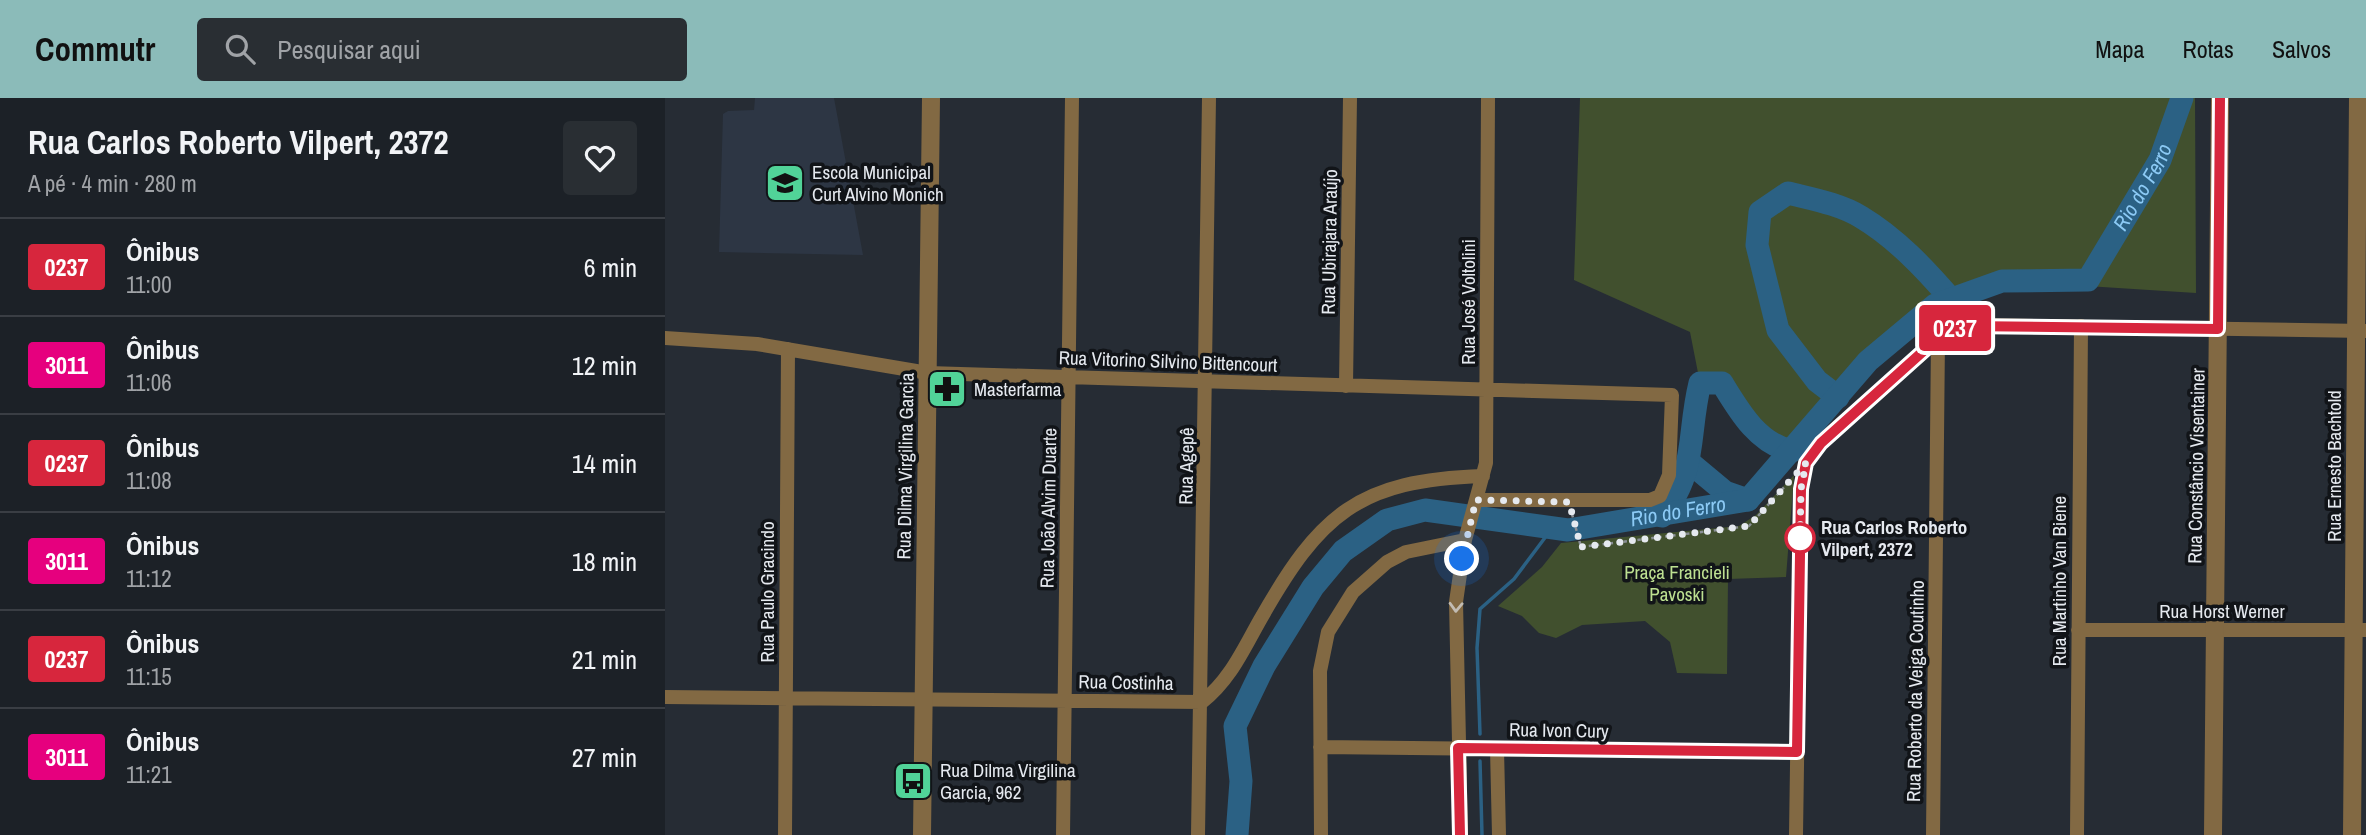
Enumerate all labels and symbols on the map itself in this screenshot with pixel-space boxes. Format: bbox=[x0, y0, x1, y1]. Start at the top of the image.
water label: Rio do Ferro bbox=[2106, 140, 2179, 236]
place label: Escola Municipal Curt Alvino Monich bbox=[812, 159, 944, 207]
school or university icon: Escola Municipal Curt Alvino Monich bbox=[764, 162, 806, 204]
street label: Rua Ubirajara Araújo bbox=[1315, 169, 1343, 315]
street label: Rua José Voltolini bbox=[1455, 239, 1481, 365]
line badge: 0237 bbox=[1906, 305, 2004, 351]
street label: Rua Vitorino Silvino Bittencourt bbox=[1058, 344, 1278, 378]
street label: Rua Constâncio Visentainer bbox=[2181, 367, 2211, 564]
pharmacy icon: Masterfarma bbox=[926, 368, 968, 410]
street label: Rua Dilma Virgilina Garcia bbox=[890, 372, 920, 560]
place label: Masterfarma bbox=[974, 376, 1062, 402]
street label: Rua Ernesto Bachtold bbox=[2321, 390, 2347, 542]
street label: Rua Agepê bbox=[1172, 427, 1200, 505]
street label: Rua João Alvim Duarte bbox=[1034, 428, 1062, 588]
water label: Rio do Ferro bbox=[1628, 489, 1728, 533]
street label: Rua Martinho Van Biene bbox=[2046, 496, 2072, 666]
place label: Rua Carlos Roberto Vilpert, 2372 bbox=[1821, 514, 1967, 562]
street label: Rua Paulo Gracindo bbox=[754, 521, 780, 663]
marker: Rua Carlos Roberto Vilpert, 2372 bbox=[1785, 523, 1815, 553]
your location bbox=[1444, 541, 1479, 576]
park label: Praça Francieli Pavoski bbox=[1624, 559, 1730, 607]
street label: Rua Roberto da Veiga Coutinho bbox=[1900, 580, 1930, 802]
street label: Rua Horst Werner bbox=[2159, 598, 2285, 624]
one-way arrow bbox=[1449, 602, 1464, 613]
street label: Rua Costinha bbox=[1078, 668, 1174, 696]
street label: Rua Ivon Cury bbox=[1509, 716, 1609, 744]
place label: Rua Dilma Virgilina Garcia, 962 bbox=[940, 757, 1076, 805]
bus stop icon: Rua Dilma Virgilina Garcia, 962 bbox=[892, 760, 934, 802]

